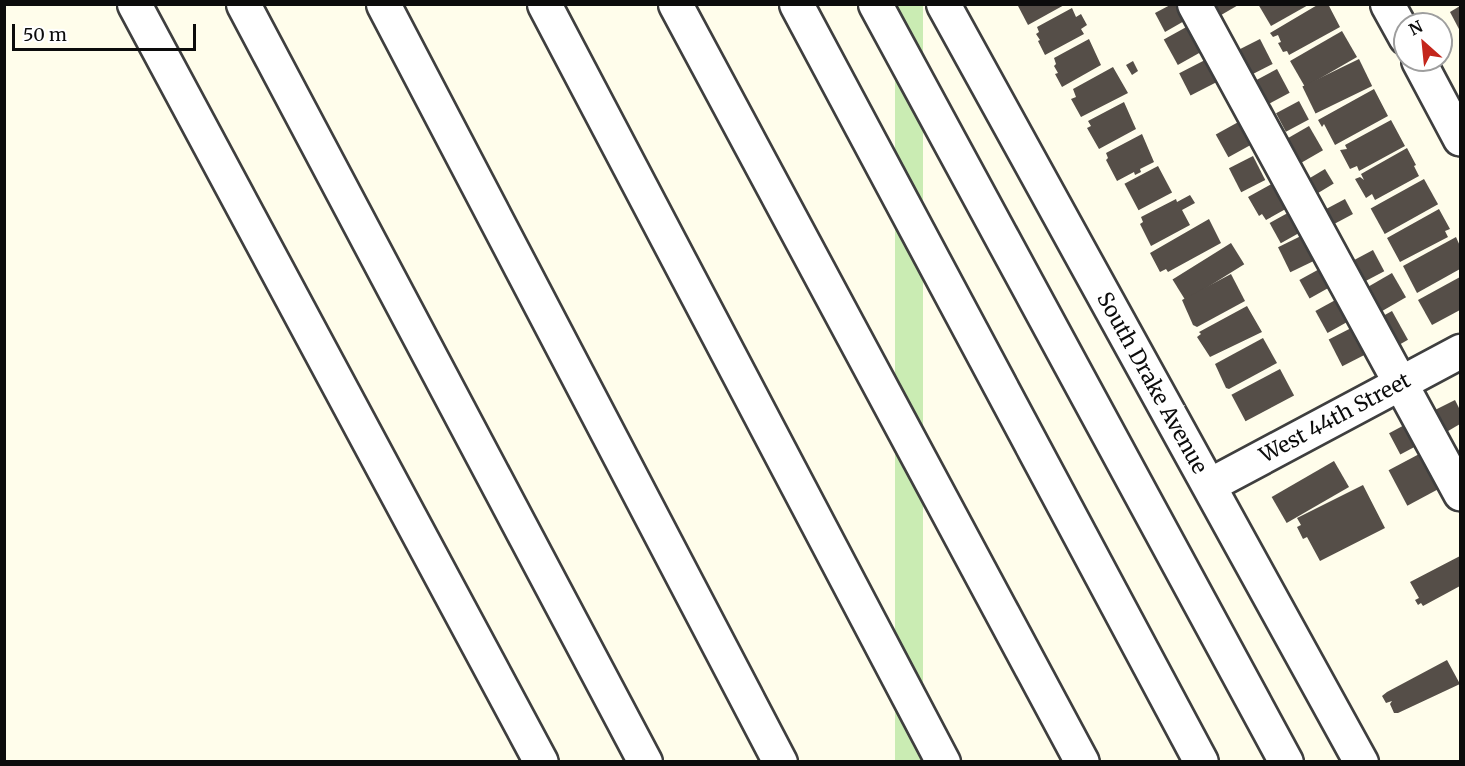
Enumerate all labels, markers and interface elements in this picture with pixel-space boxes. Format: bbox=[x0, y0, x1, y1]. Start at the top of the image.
scale bar bbox=[15, 12, 200, 50]
north arrow bbox=[1393, 12, 1453, 72]
text: N bbox=[1406, 16, 1426, 40]
text: 50 m bbox=[23, 23, 67, 46]
street label: South Drake Avenue bbox=[1092, 288, 1212, 478]
street label: West 44th Street bbox=[1255, 368, 1415, 468]

